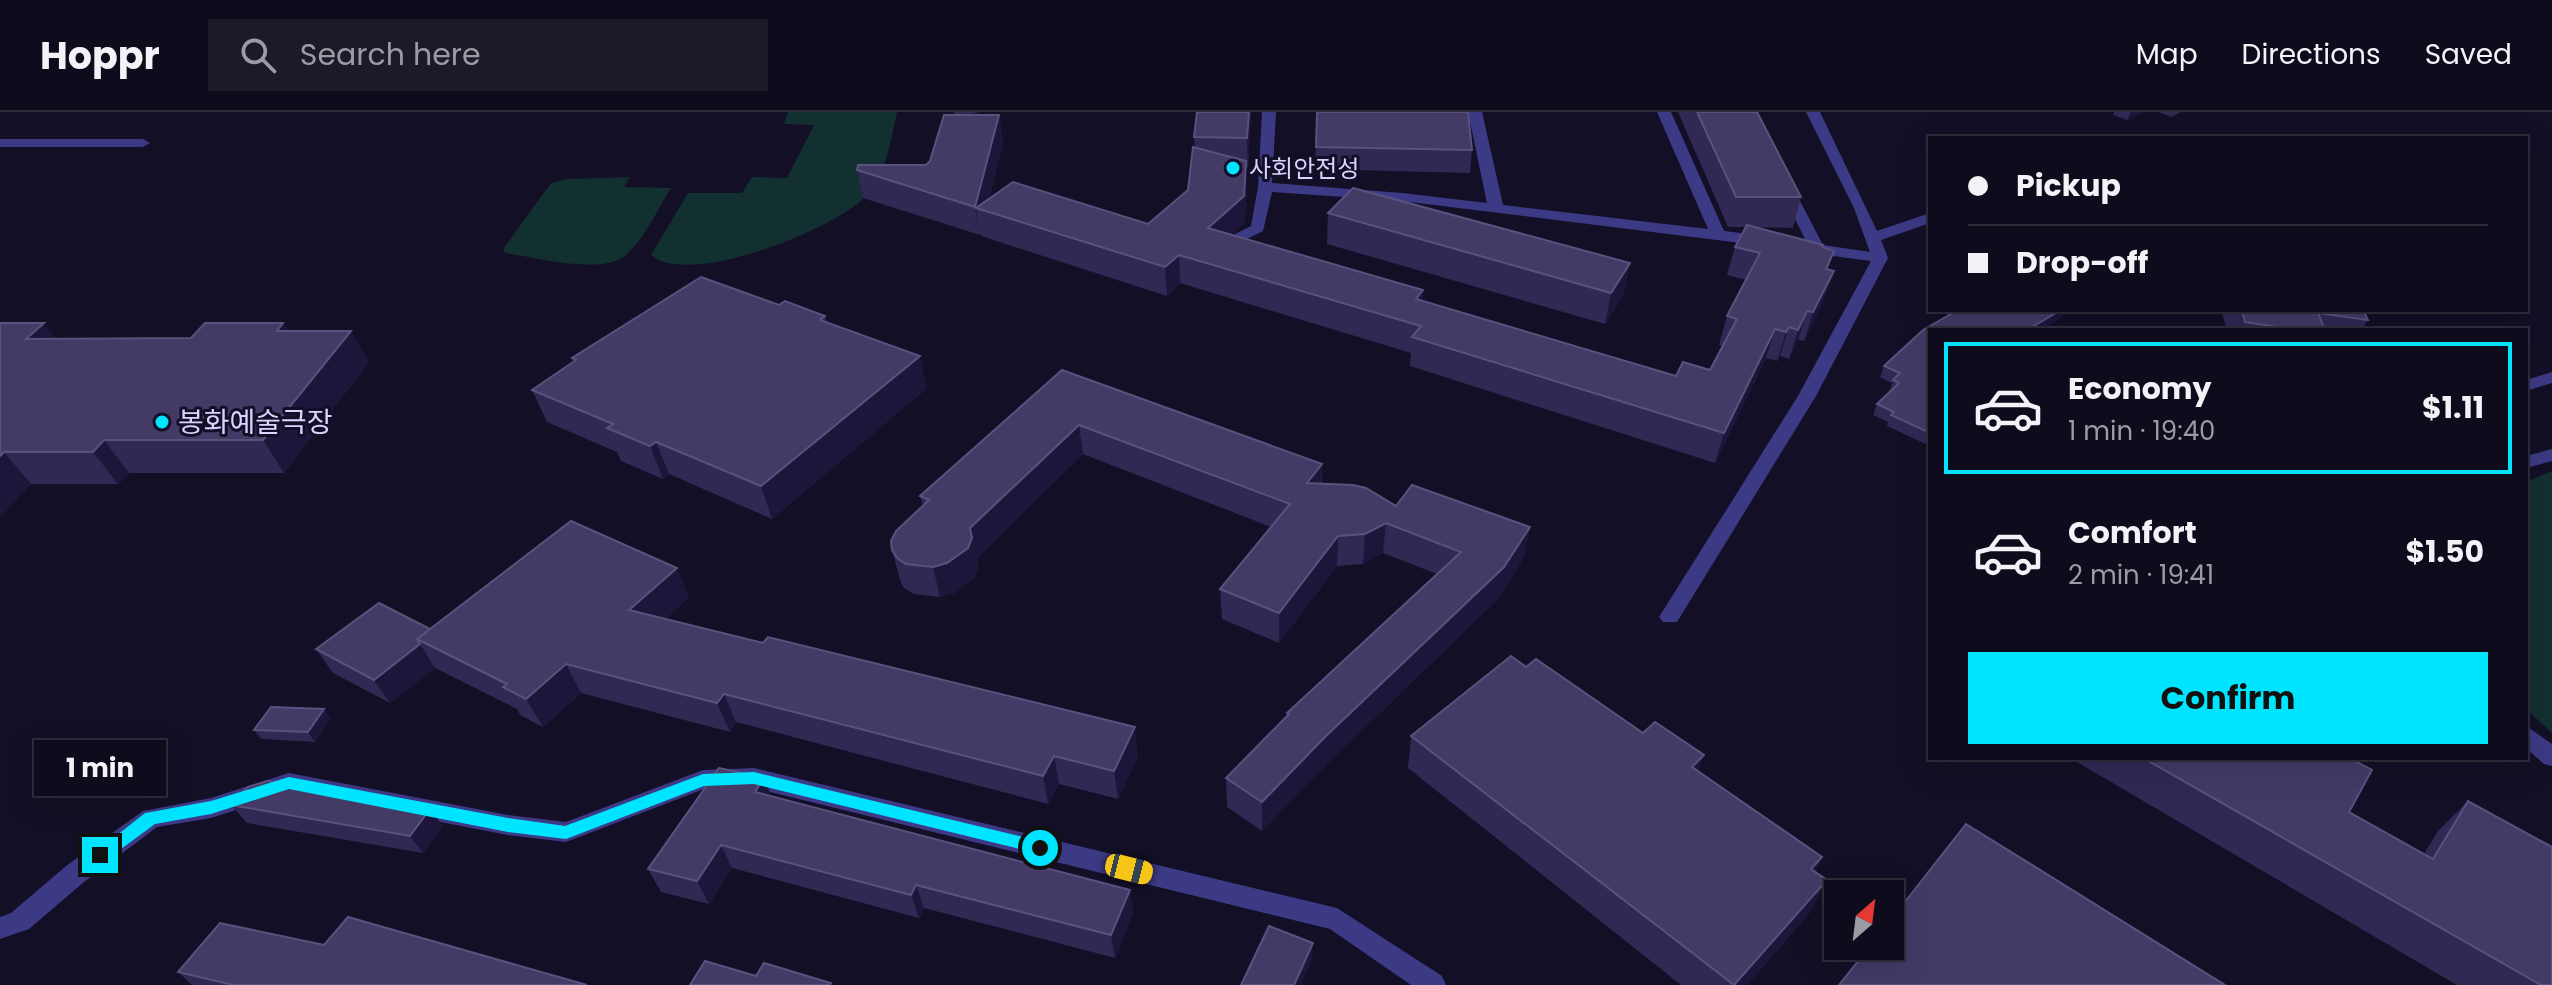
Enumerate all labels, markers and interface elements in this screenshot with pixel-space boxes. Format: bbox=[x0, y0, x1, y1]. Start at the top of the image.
search box bbox=[208, 19, 768, 91]
text: Hoppr bbox=[40, 29, 160, 82]
icon: search bbox=[236, 33, 280, 77]
text: Search here bbox=[300, 33, 481, 76]
text: Map bbox=[2136, 35, 2198, 74]
text: Directions bbox=[2242, 35, 2381, 74]
text: Saved bbox=[2425, 35, 2512, 74]
place label: 사회안전성 bbox=[1249, 152, 1359, 185]
marker: 사회안전성 bbox=[1224, 159, 1242, 177]
text: Pickup bbox=[2016, 164, 2121, 207]
text: Drop-off bbox=[2016, 241, 2148, 284]
text: Economy bbox=[2068, 367, 2212, 410]
icon: car bbox=[1972, 372, 2044, 444]
text: $1.11 bbox=[2422, 386, 2484, 429]
place label: 봉화예술극장 bbox=[178, 403, 333, 442]
marker: 봉화예술극장 bbox=[153, 413, 171, 431]
text: 1 min · 19:40 bbox=[2068, 413, 2215, 449]
text: Comfort bbox=[2068, 511, 2197, 554]
icon: car bbox=[1972, 516, 2044, 588]
text: $1.50 bbox=[2405, 530, 2484, 573]
text: 2 min · 19:41 bbox=[2068, 557, 2214, 593]
button: Confirm bbox=[1968, 652, 2488, 744]
callout: 1 min bbox=[34, 739, 166, 795]
text: 1 min bbox=[66, 750, 134, 786]
route start bbox=[1022, 830, 1058, 866]
route end bbox=[82, 837, 118, 873]
car bbox=[1103, 852, 1155, 886]
north arrow bbox=[1824, 880, 1904, 960]
map controls bbox=[1824, 880, 1904, 960]

